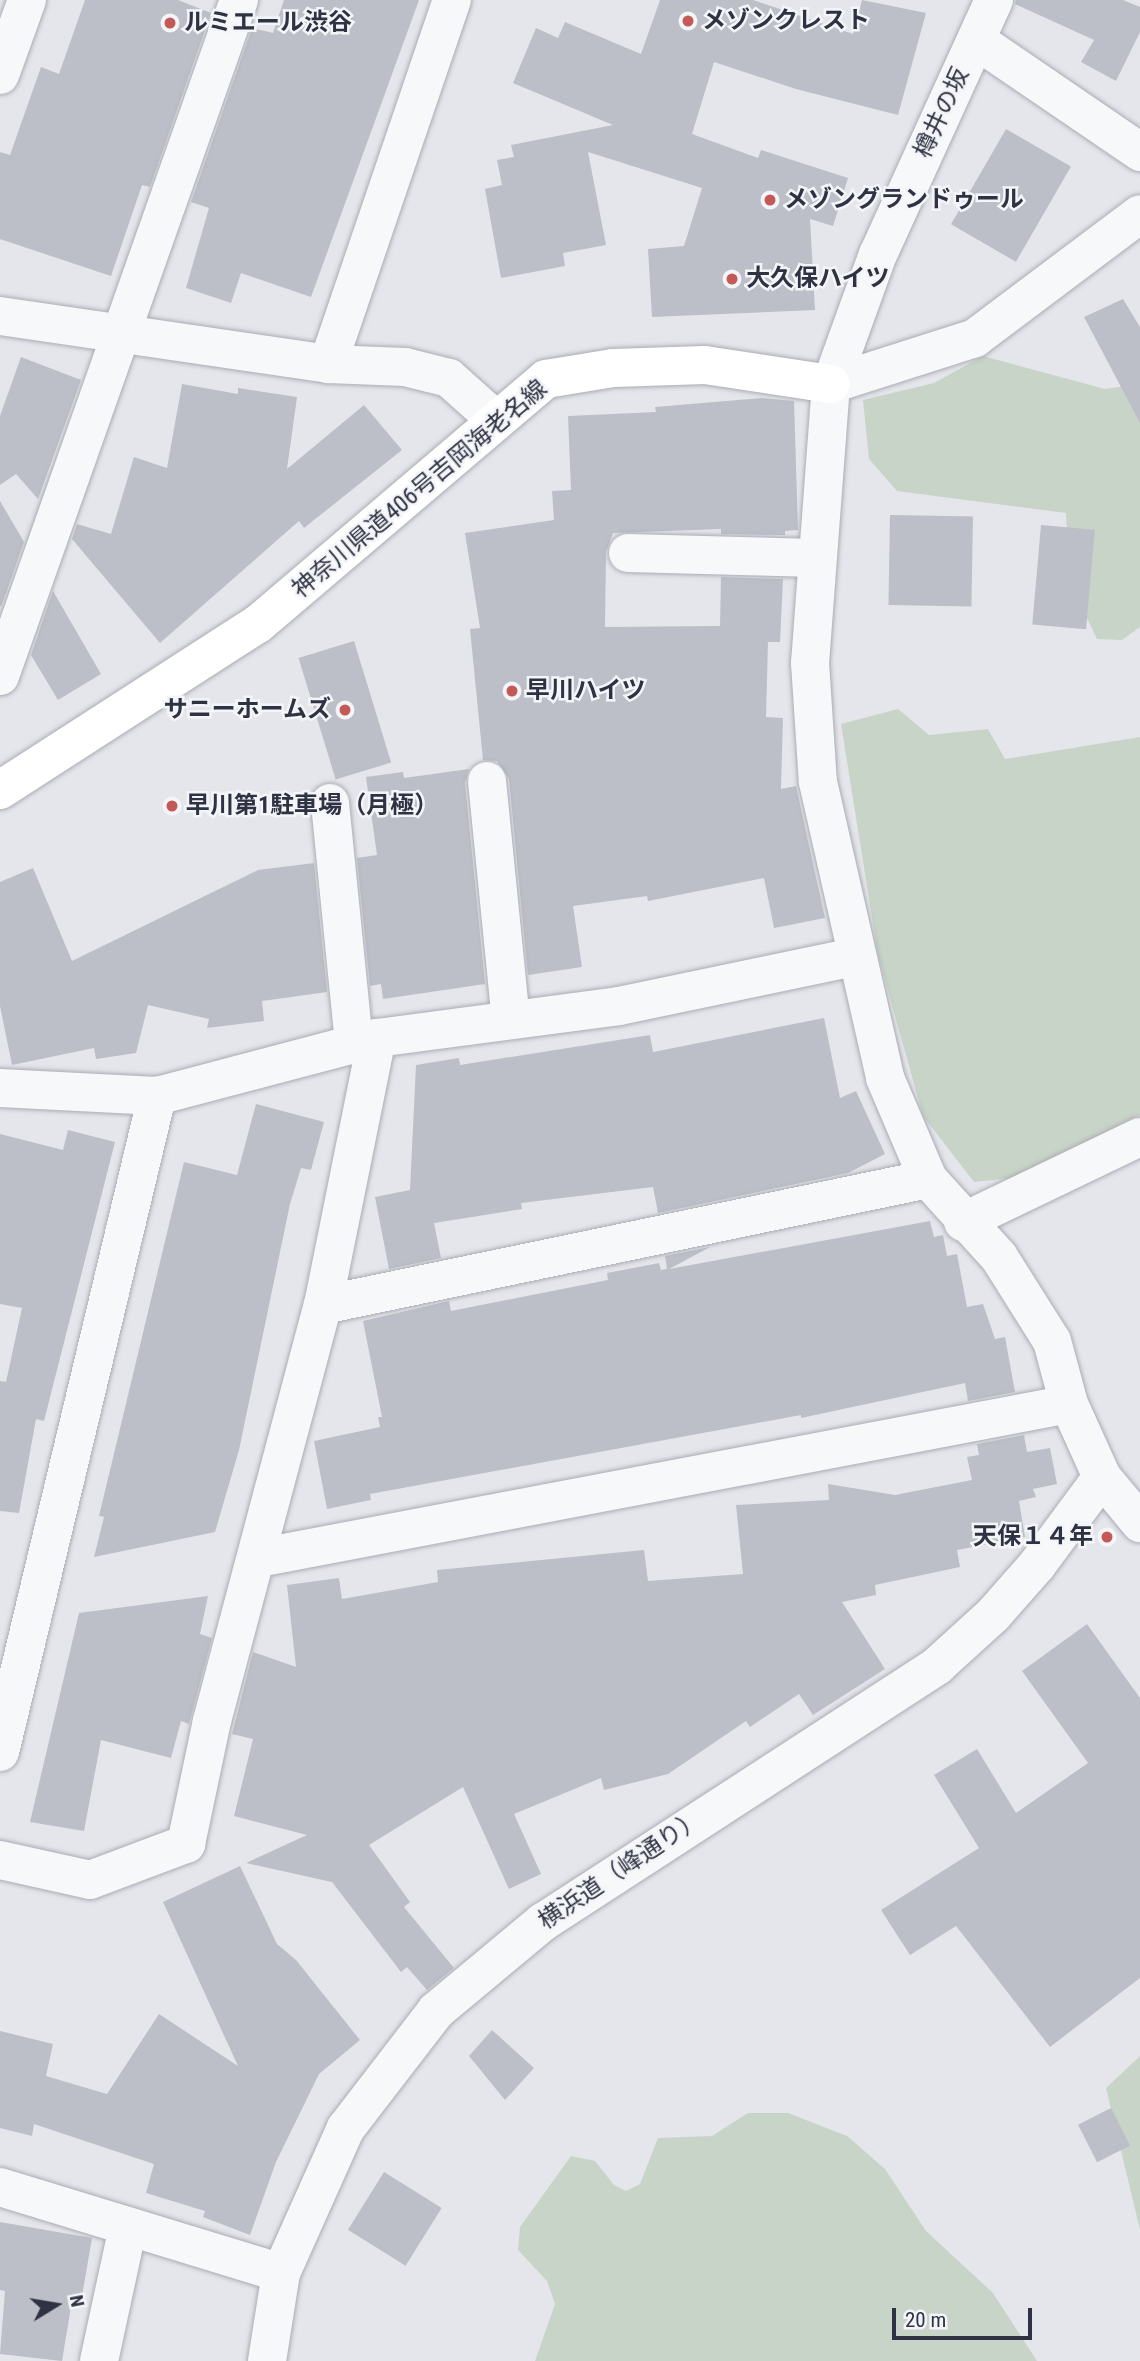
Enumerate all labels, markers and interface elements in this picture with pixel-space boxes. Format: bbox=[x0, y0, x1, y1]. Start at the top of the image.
place label: メゾンクレスト bbox=[702, 7, 870, 35]
place label: ルミエール渋谷 bbox=[184, 9, 352, 37]
marker: メゾンクレスト bbox=[680, 13, 696, 29]
marker: ルミエール渋谷 bbox=[162, 15, 178, 31]
street label: 樽井の坂 bbox=[909, 63, 975, 163]
place label: メゾングランドゥール bbox=[784, 186, 1024, 214]
marker: メゾングランドゥール bbox=[762, 192, 778, 208]
place label: 大久保ハイツ bbox=[746, 265, 890, 293]
marker: 大久保ハイツ bbox=[724, 271, 740, 287]
street label: 神奈川県道406号吉岡海老名線 bbox=[287, 374, 553, 604]
place label: 早川ハイツ bbox=[526, 677, 646, 705]
marker: 早川ハイツ bbox=[504, 683, 520, 699]
place label: サニーホームズ bbox=[163, 696, 331, 724]
marker: サニーホームズ bbox=[337, 702, 353, 718]
place label: 早川第1駐車場（月極） bbox=[186, 792, 438, 820]
marker: 早川第1駐車場（月極） bbox=[164, 798, 180, 814]
place label: 天保１４年 bbox=[973, 1523, 1093, 1551]
marker: 天保１４年 bbox=[1099, 1529, 1115, 1545]
street label: 横浜道（峰通り） bbox=[533, 1804, 709, 1936]
north arrow bbox=[21, 2270, 91, 2340]
text: N bbox=[65, 2293, 90, 2309]
scale bar bbox=[895, 2294, 1035, 2338]
text: 20 m bbox=[905, 2308, 946, 2332]

